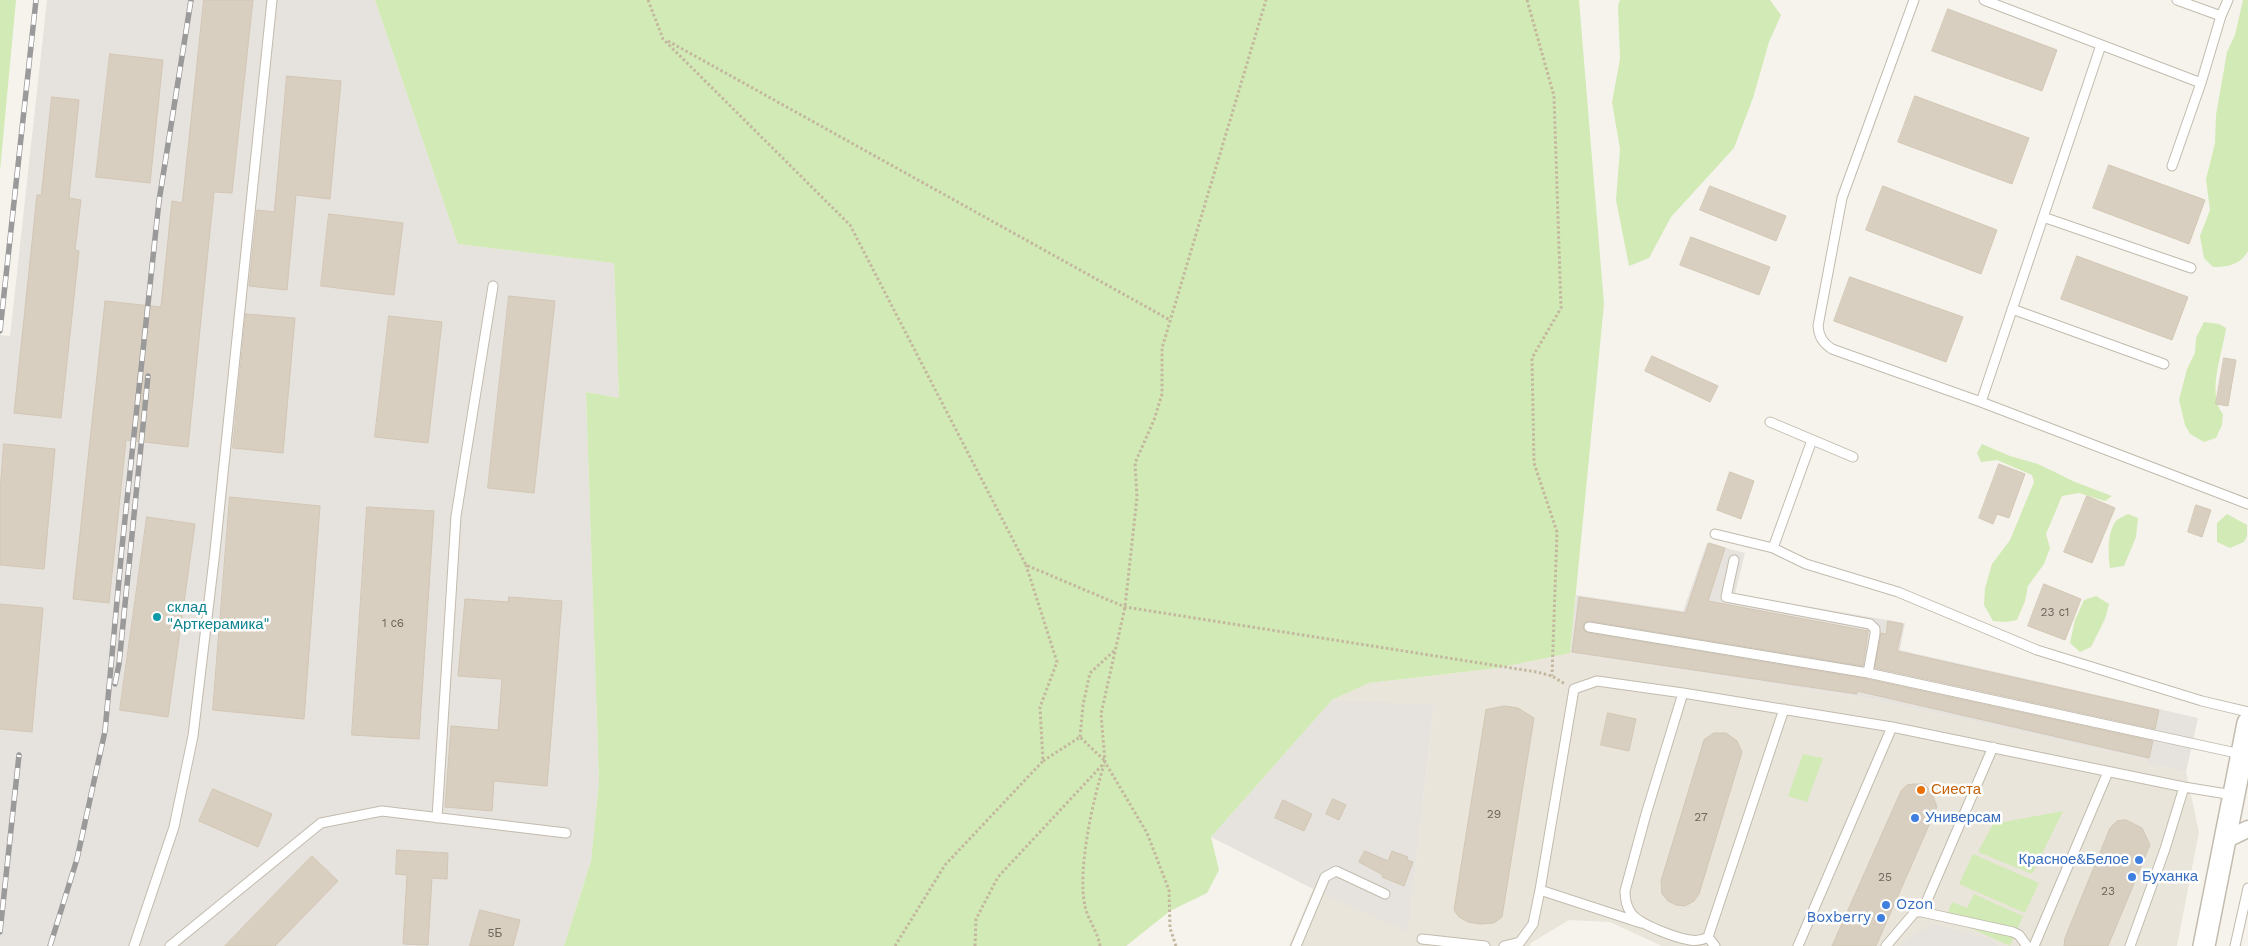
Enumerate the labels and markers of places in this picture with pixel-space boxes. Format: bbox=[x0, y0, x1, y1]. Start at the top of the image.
place label: склад "Арткерамика" bbox=[167, 599, 270, 634]
marker: склад "Арткерамика" bbox=[151, 611, 163, 623]
place label: Сиеста bbox=[1931, 781, 1981, 799]
marker: Сиеста bbox=[1915, 784, 1927, 796]
place label: Универсам bbox=[1925, 809, 2001, 827]
marker: Универсам bbox=[1909, 812, 1921, 824]
place label: Красное&Белое bbox=[2018, 851, 2129, 869]
marker: Красное&Белое bbox=[2133, 854, 2145, 866]
place label: Буханка bbox=[2142, 868, 2198, 886]
marker: Буханка bbox=[2126, 871, 2138, 883]
place label: Ozon bbox=[1896, 896, 1933, 914]
marker: Ozon bbox=[1880, 899, 1892, 911]
place label: Boxberry bbox=[1806, 909, 1871, 927]
marker: Boxberry bbox=[1875, 912, 1887, 924]

